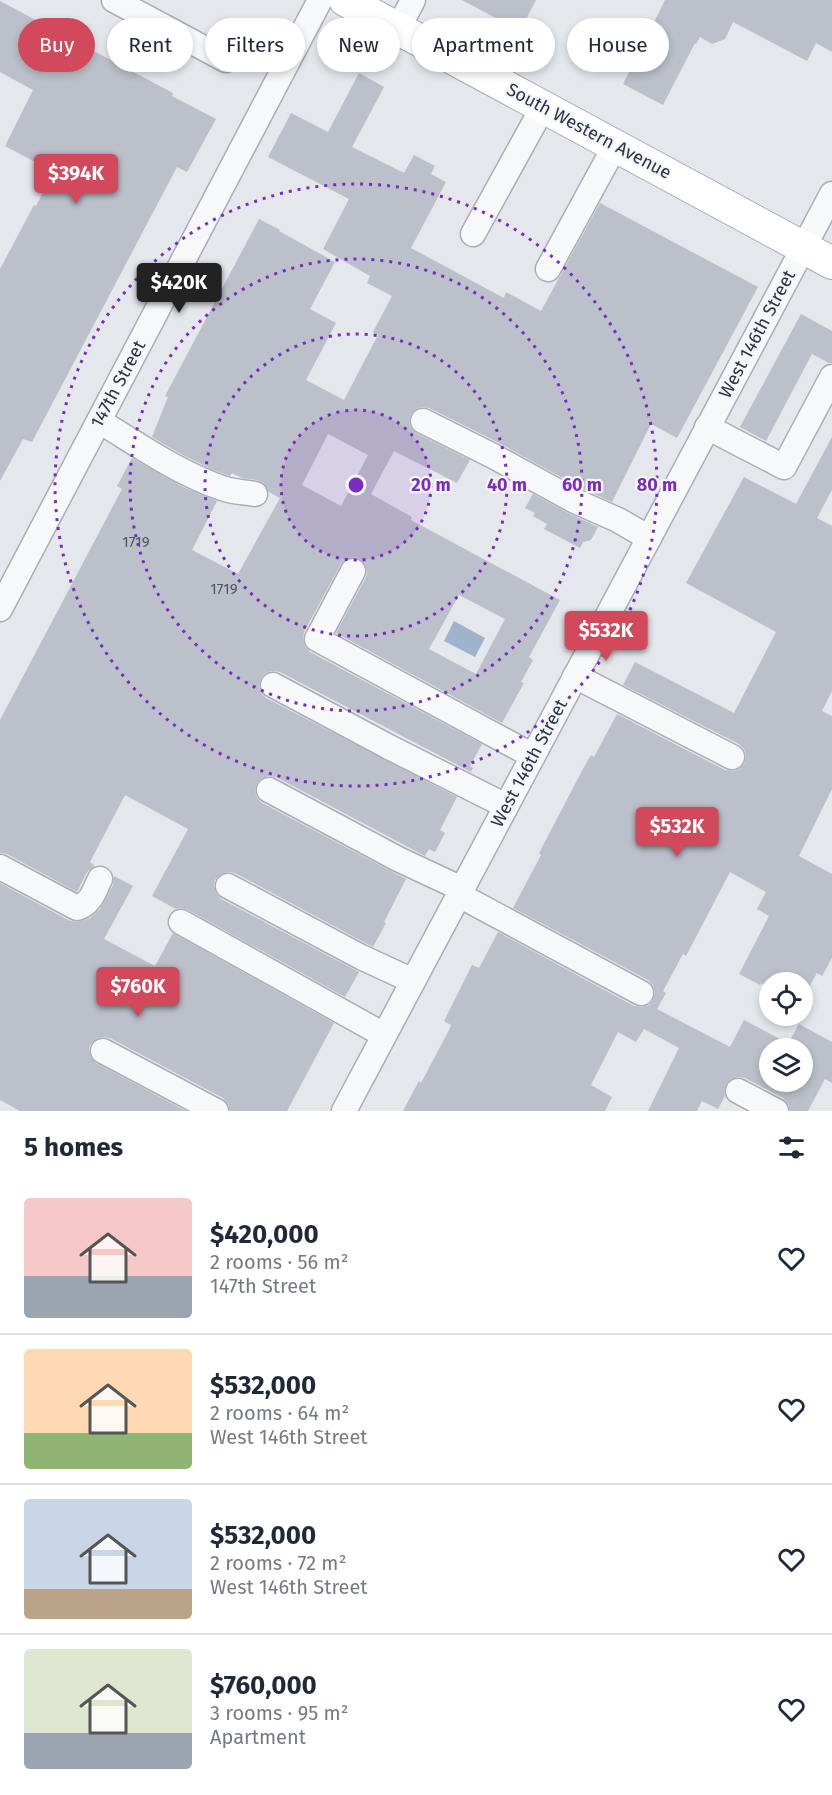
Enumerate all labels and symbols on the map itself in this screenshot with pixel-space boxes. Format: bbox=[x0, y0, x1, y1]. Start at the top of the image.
street label: South Western Avenue bbox=[503, 78, 675, 184]
pin: $394K bbox=[34, 154, 118, 205]
pin: $420K bbox=[137, 263, 221, 314]
street label: West 146th Street bbox=[714, 266, 800, 402]
street label: 147th Street bbox=[86, 336, 150, 431]
text: 20 m bbox=[411, 474, 451, 496]
text: 40 m bbox=[487, 474, 527, 496]
text: 60 m bbox=[562, 474, 602, 496]
text: 80 m bbox=[637, 474, 677, 496]
centre of rings bbox=[346, 475, 366, 495]
house number: 1719 bbox=[122, 533, 150, 551]
house number: 1719 bbox=[210, 580, 238, 598]
pin: $532K bbox=[564, 611, 648, 662]
street label: West 146th Street bbox=[486, 695, 572, 831]
pin: $532K bbox=[635, 807, 719, 858]
pin: $760K bbox=[96, 967, 180, 1018]

